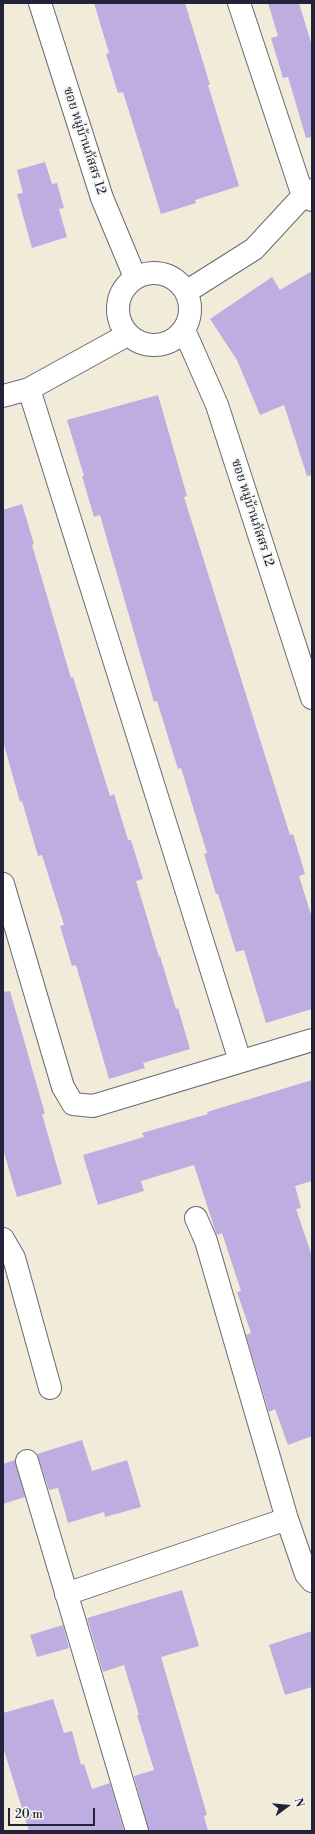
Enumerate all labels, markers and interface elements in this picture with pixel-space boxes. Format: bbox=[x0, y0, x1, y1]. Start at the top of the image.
street label: ซอย หมู่บ้านภัสสร 12 bbox=[59, 85, 109, 197]
street label: ซอย หมู่บ้านภัสสร 12 bbox=[227, 457, 277, 569]
north arrow bbox=[267, 1786, 307, 1826]
text: N bbox=[291, 1797, 306, 1809]
scale bar bbox=[10, 1800, 97, 1826]
text: 20 m bbox=[15, 1807, 43, 1822]

